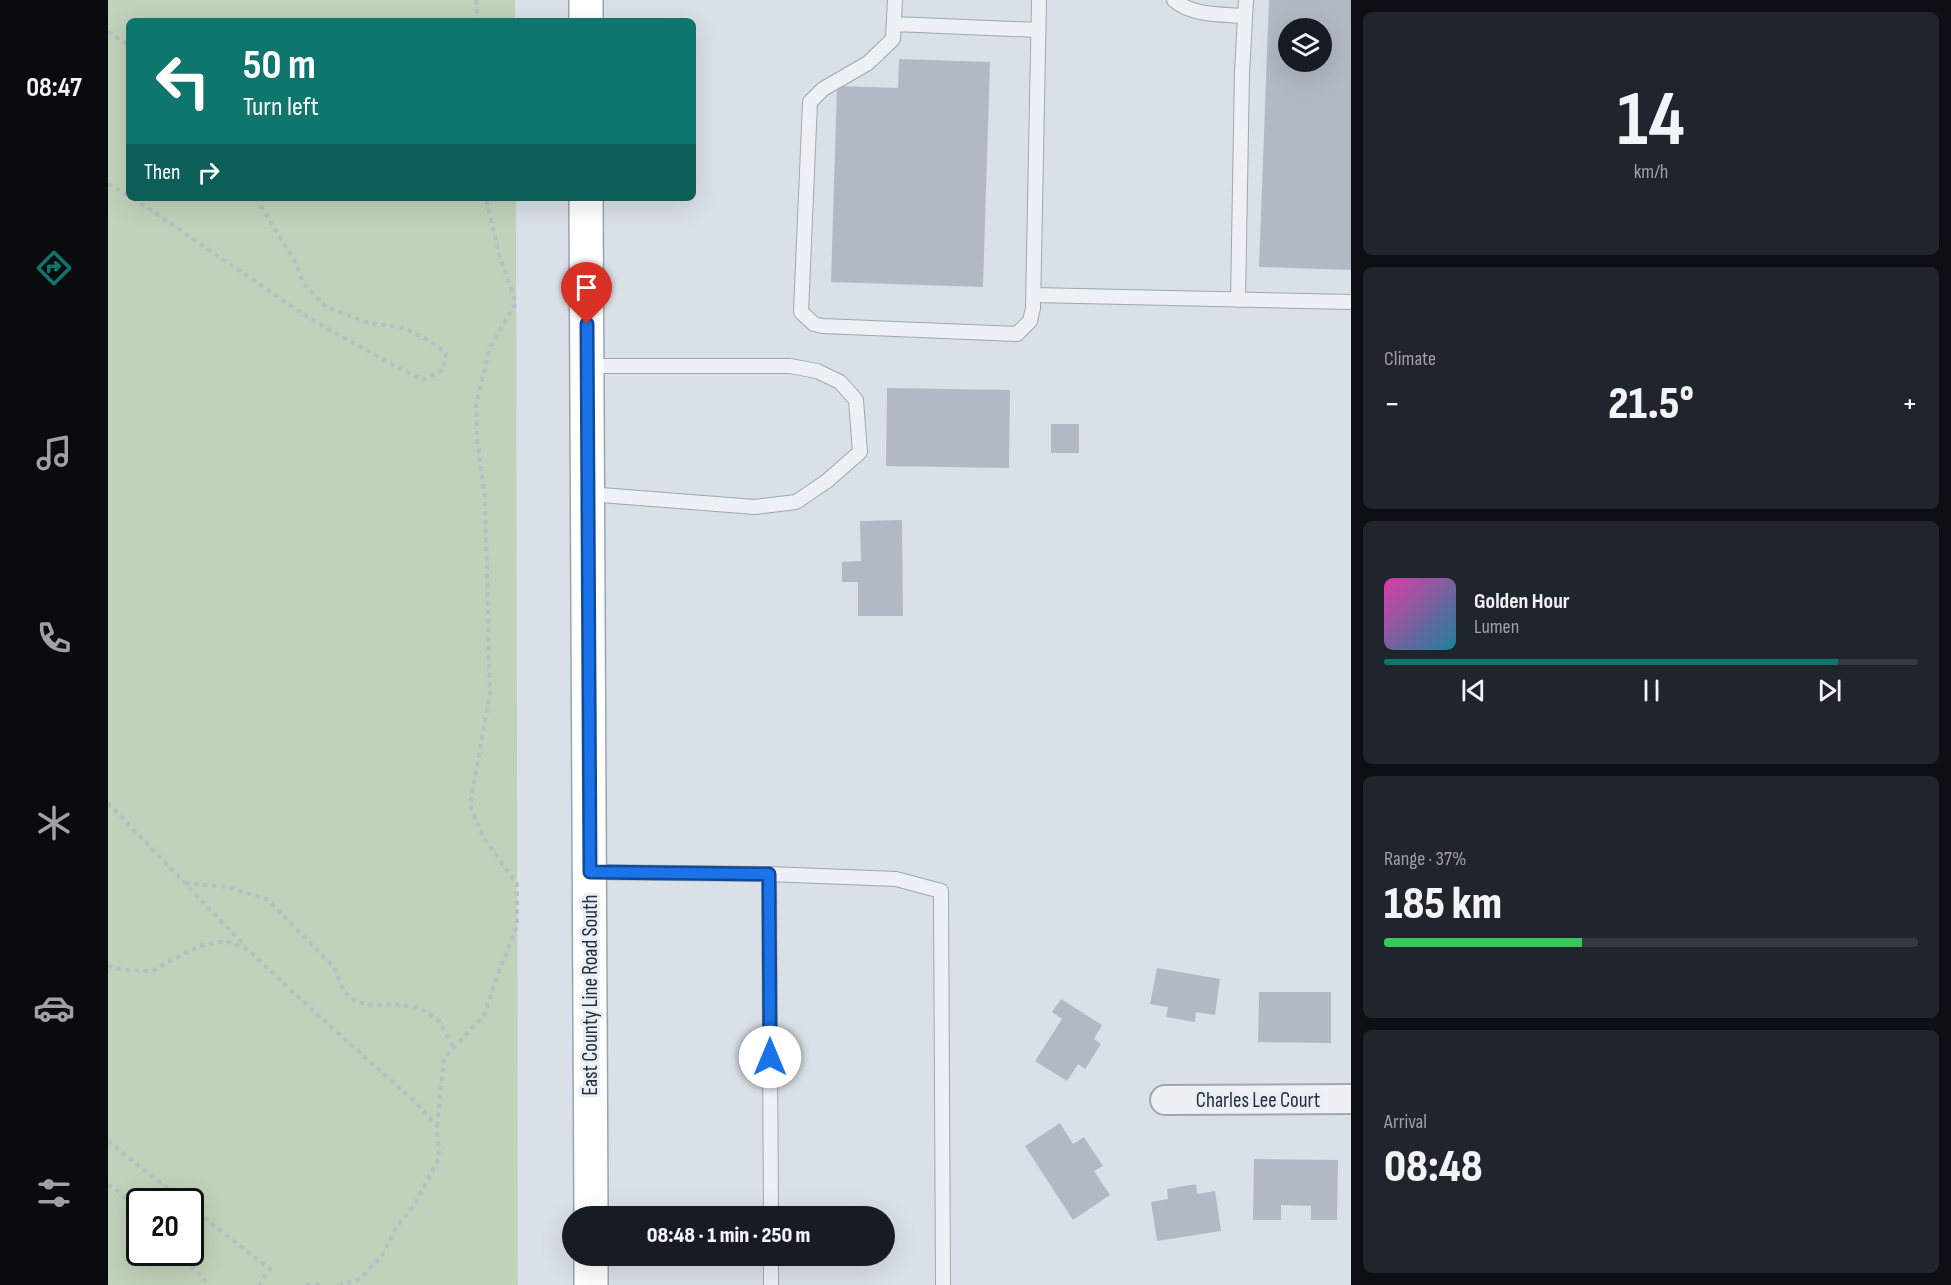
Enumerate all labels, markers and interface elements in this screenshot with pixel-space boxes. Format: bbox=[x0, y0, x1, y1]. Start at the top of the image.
map controls bbox=[1278, 18, 1332, 72]
button: layers bbox=[1278, 18, 1332, 72]
text: 50 m bbox=[243, 40, 316, 91]
icon: left bbox=[144, 42, 222, 120]
text: 08:47 bbox=[26, 72, 82, 104]
text: 14 bbox=[1617, 74, 1685, 167]
text: Turn left bbox=[243, 91, 319, 123]
icon: right bbox=[192, 156, 225, 189]
text: Then bbox=[144, 159, 180, 186]
text: km/h bbox=[1634, 160, 1668, 184]
icon: directions bbox=[33, 247, 75, 289]
pin bbox=[561, 262, 612, 324]
icon: arrive bbox=[570, 271, 603, 304]
text: Climate bbox=[1384, 347, 1436, 371]
text: 21.5° bbox=[1608, 377, 1694, 432]
text: − bbox=[1384, 384, 1400, 424]
text: + bbox=[1902, 384, 1918, 424]
icon: music bbox=[33, 432, 75, 474]
text: Golden Hour bbox=[1474, 588, 1570, 615]
text: Lumen bbox=[1474, 615, 1519, 639]
icon: phone bbox=[33, 617, 75, 659]
icon: previous bbox=[1457, 674, 1490, 707]
icon: pause bbox=[1635, 674, 1668, 707]
icon: next bbox=[1813, 674, 1846, 707]
icon: climate bbox=[33, 802, 75, 844]
text: Range · 37% bbox=[1384, 847, 1466, 871]
text: 185 km bbox=[1384, 877, 1502, 932]
street label: East County Line Road South bbox=[578, 895, 603, 1095]
icon: car bbox=[33, 987, 75, 1029]
position arrow bbox=[738, 1025, 802, 1089]
street label: Charles Lee Court bbox=[1196, 1088, 1320, 1113]
text: Arrival bbox=[1384, 1110, 1427, 1134]
text: 08:48 bbox=[1384, 1140, 1483, 1195]
icon: filters bbox=[33, 1172, 75, 1214]
speed limit sign: 20 bbox=[126, 1188, 204, 1266]
text: 08:48 · 1 min · 250 m bbox=[647, 1222, 810, 1249]

